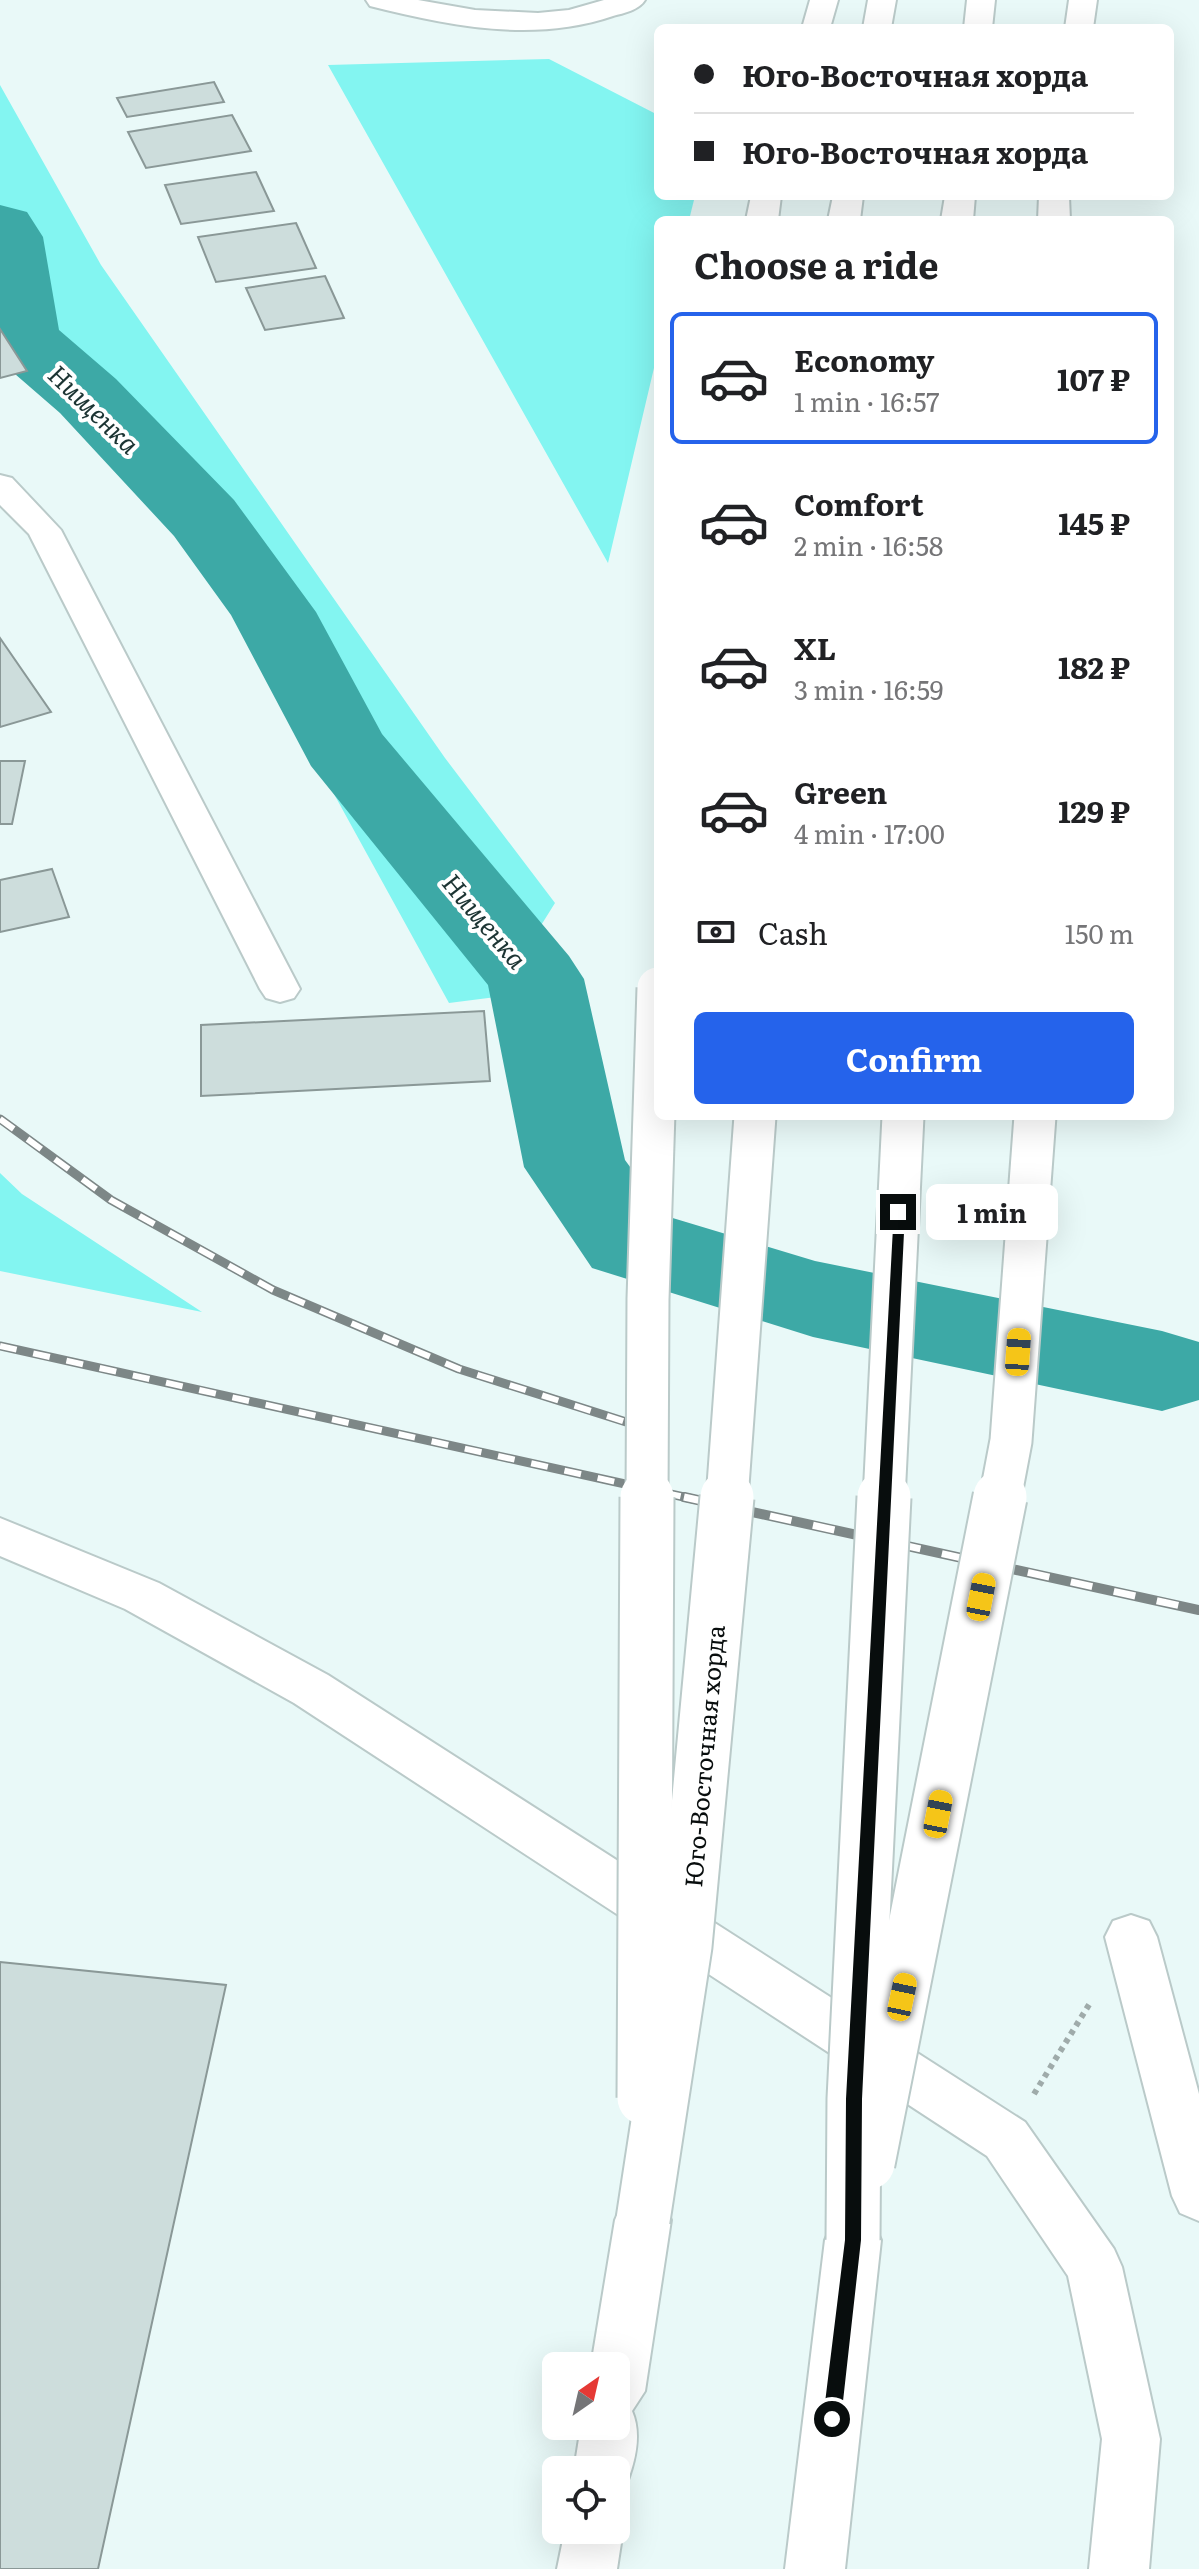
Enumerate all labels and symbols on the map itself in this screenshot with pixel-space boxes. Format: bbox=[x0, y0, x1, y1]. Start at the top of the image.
water label: Нищенка bbox=[41, 354, 150, 462]
water label: Нищенка bbox=[434, 864, 538, 976]
callout: 1 min bbox=[926, 1184, 1058, 1240]
route end bbox=[880, 1194, 916, 1230]
car bbox=[1004, 1327, 1032, 1377]
car bbox=[965, 1571, 997, 1623]
street label: Юго-Восточная хорда bbox=[674, 1623, 732, 1889]
car bbox=[922, 1788, 954, 1840]
car bbox=[885, 1971, 919, 2023]
north arrow bbox=[542, 2352, 630, 2440]
route start bbox=[814, 2401, 850, 2437]

